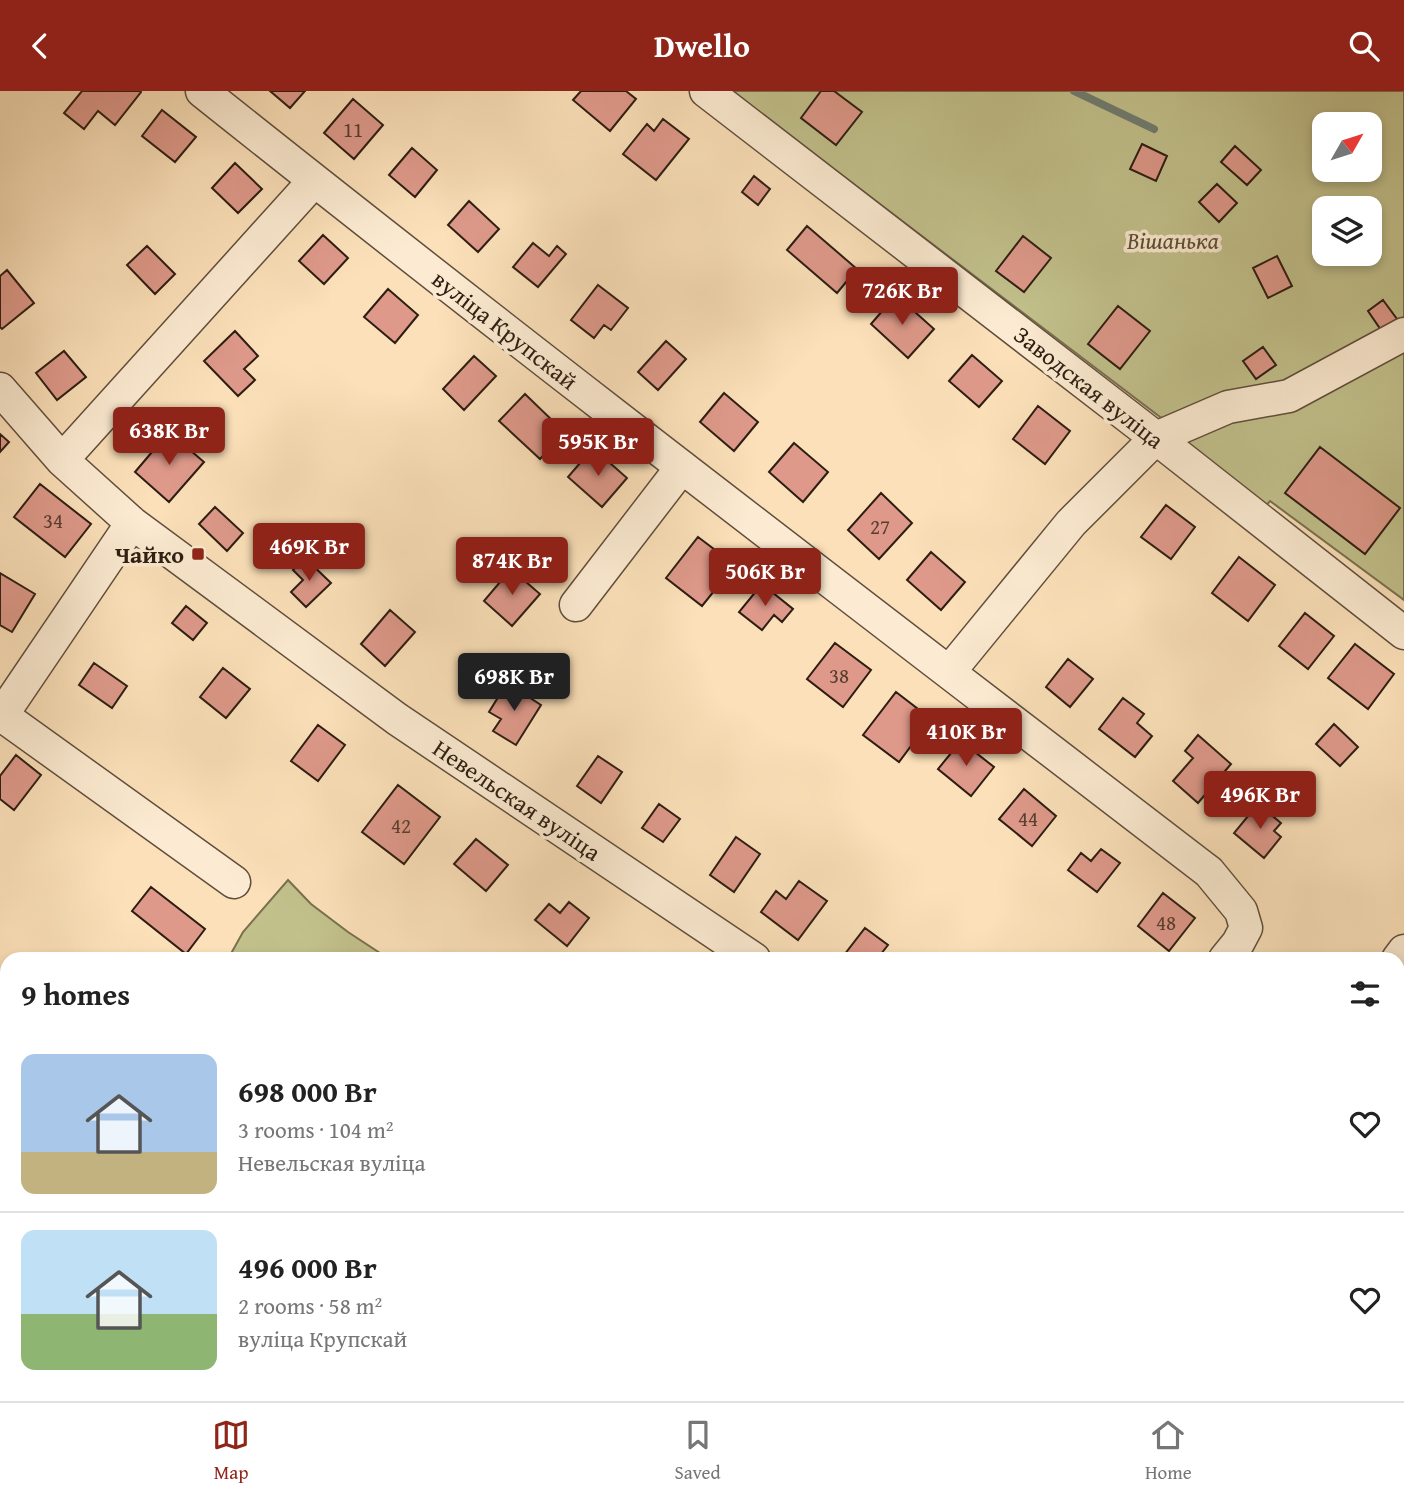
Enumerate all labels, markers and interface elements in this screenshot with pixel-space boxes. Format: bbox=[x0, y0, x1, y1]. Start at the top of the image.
text: Dwello bbox=[654, 22, 750, 69]
icon: back bbox=[21, 27, 59, 65]
icon: search bbox=[1345, 27, 1383, 65]
north arrow bbox=[1312, 112, 1382, 182]
map controls bbox=[1312, 112, 1382, 266]
house number: 11 bbox=[343, 114, 363, 145]
button: layers bbox=[1312, 196, 1382, 266]
park label: Вішанька bbox=[1126, 223, 1219, 258]
street label: вуліца Крупскай bbox=[425, 262, 585, 398]
pin: 726K Br bbox=[837, 267, 967, 327]
text: 726K Br bbox=[862, 273, 942, 306]
street label: Заводская вуліца bbox=[1007, 317, 1172, 457]
pin: 638K Br bbox=[104, 407, 234, 467]
text: 638K Br bbox=[129, 413, 209, 446]
pin: 595K Br bbox=[533, 419, 663, 478]
text: 595K Br bbox=[558, 424, 638, 457]
house number: 34 bbox=[43, 505, 63, 536]
house number: 27 bbox=[870, 511, 890, 542]
pin: 469K Br bbox=[244, 524, 374, 583]
text: 469K Br bbox=[269, 529, 349, 562]
place label: Чайко bbox=[115, 537, 184, 572]
pin: 874K Br bbox=[447, 538, 577, 597]
text: 874K Br bbox=[472, 543, 552, 576]
marker: Чайко bbox=[190, 546, 206, 562]
pin: 506K Br bbox=[700, 549, 830, 608]
text: 506K Br bbox=[725, 554, 805, 587]
pin: 698K Br bbox=[449, 653, 579, 713]
text: 698K Br bbox=[474, 659, 554, 692]
house number: 38 bbox=[829, 660, 849, 691]
pin: 410K Br bbox=[901, 709, 1031, 768]
text: 410K Br bbox=[926, 714, 1006, 747]
street label: Невельская вуліца bbox=[426, 731, 608, 870]
pin: 496K Br bbox=[1195, 771, 1325, 831]
text: 496K Br bbox=[1220, 777, 1300, 810]
house number: 44 bbox=[1018, 803, 1038, 834]
house number: 42 bbox=[391, 810, 411, 841]
house number: 48 bbox=[1156, 907, 1176, 938]
text: 9 homes bbox=[21, 972, 130, 1016]
icon: filters bbox=[1346, 975, 1384, 1013]
text: 698 000 Br bbox=[238, 1069, 377, 1113]
icon: home bbox=[77, 1082, 161, 1166]
icon: heart bbox=[1346, 1105, 1384, 1143]
text: 3 rooms · 104 m² bbox=[238, 1113, 393, 1146]
text: Невельская вуліца bbox=[238, 1146, 426, 1179]
text: 496 000 Br bbox=[238, 1245, 377, 1289]
icon: home bbox=[77, 1258, 161, 1342]
icon: heart bbox=[1346, 1281, 1384, 1319]
text: 2 rooms · 58 m² bbox=[238, 1289, 382, 1322]
text: вуліца Крупскай bbox=[238, 1322, 407, 1355]
tab: Map bbox=[212, 1416, 250, 1486]
tab: Saved bbox=[675, 1416, 721, 1486]
tab: Home bbox=[1145, 1416, 1192, 1486]

